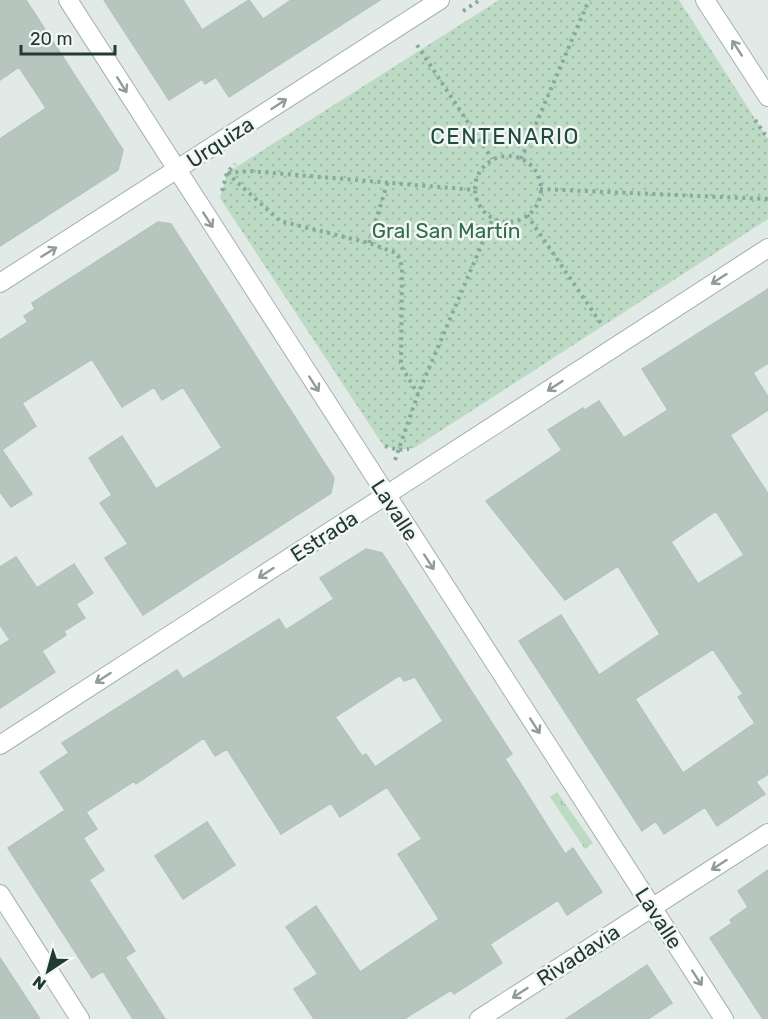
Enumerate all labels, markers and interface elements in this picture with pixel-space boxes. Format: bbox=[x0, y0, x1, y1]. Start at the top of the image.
scale bar bbox=[21, 18, 116, 56]
text: 20 m bbox=[30, 28, 72, 50]
one-way arrow bbox=[730, 40, 742, 57]
one-way arrow bbox=[117, 76, 129, 93]
one-way arrow bbox=[270, 98, 287, 111]
street label: Urquiza bbox=[182, 111, 258, 173]
district label: CENTENARIO bbox=[430, 123, 580, 150]
one-way arrow bbox=[202, 211, 215, 228]
park label: Gral San Martín bbox=[372, 218, 520, 243]
one-way arrow bbox=[40, 245, 57, 257]
one-way arrow bbox=[711, 274, 728, 286]
one-way arrow bbox=[308, 375, 320, 391]
one-way arrow bbox=[547, 379, 564, 392]
street label: Lavalle bbox=[366, 475, 424, 545]
street label: Estrada bbox=[286, 505, 362, 567]
one-way arrow bbox=[423, 553, 435, 570]
one-way arrow bbox=[258, 566, 275, 579]
one-way arrow bbox=[94, 672, 111, 685]
one-way arrow bbox=[529, 717, 541, 734]
one-way arrow bbox=[711, 859, 728, 871]
street label: Lavalle bbox=[630, 883, 688, 953]
street label: Rivadavia bbox=[532, 919, 624, 991]
north arrow bbox=[18, 941, 78, 1001]
one-way arrow bbox=[692, 969, 704, 986]
text: N bbox=[29, 972, 50, 994]
one-way arrow bbox=[512, 987, 529, 999]

